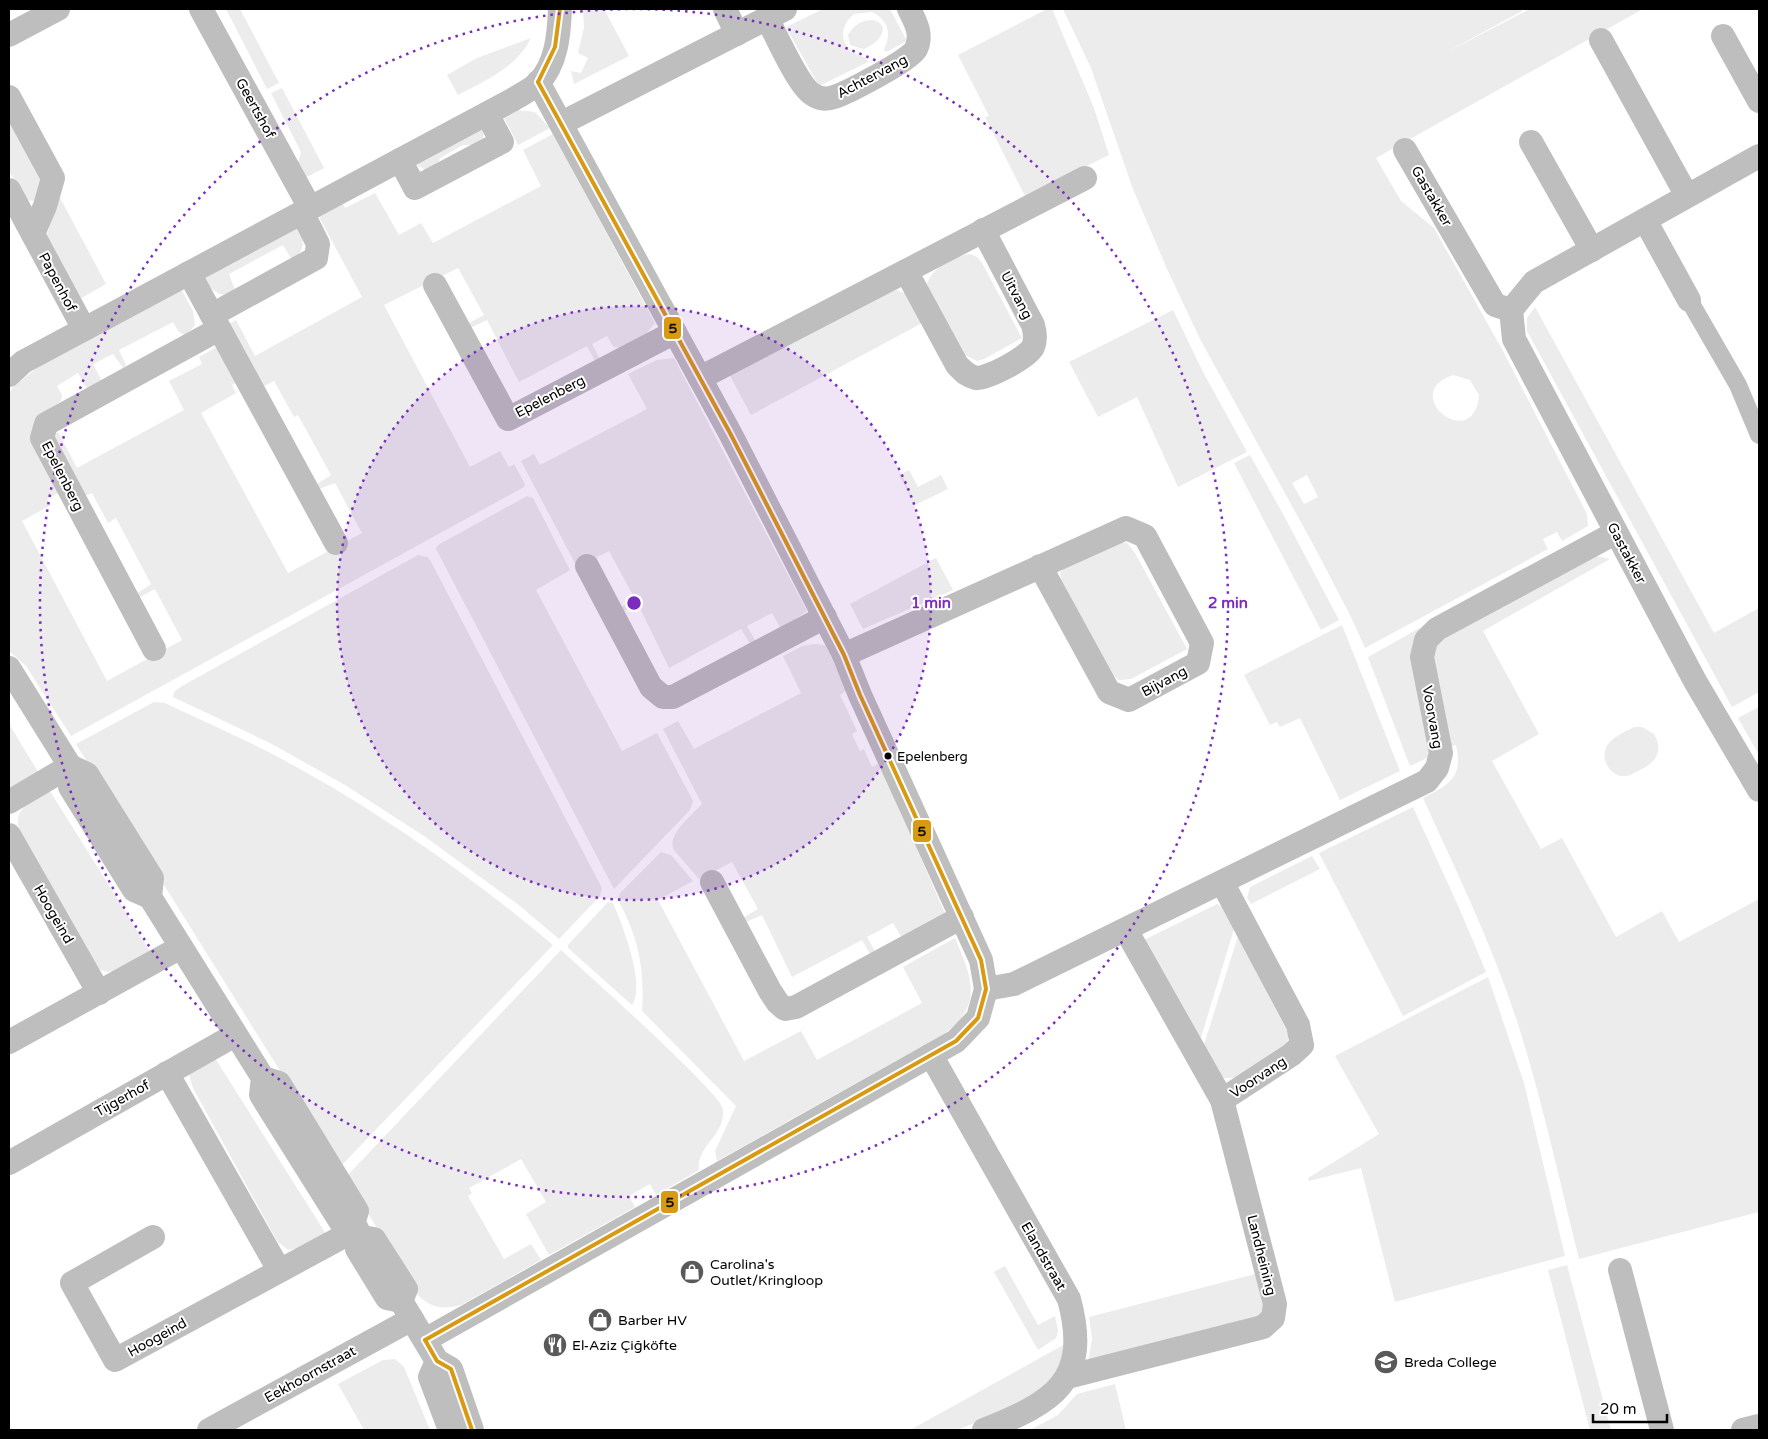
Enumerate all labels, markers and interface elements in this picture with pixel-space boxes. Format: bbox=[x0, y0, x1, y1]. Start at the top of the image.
street label: Achtervang bbox=[834, 51, 910, 102]
street label: Geertshof bbox=[232, 75, 279, 142]
street label: Gastakker bbox=[1408, 163, 1456, 230]
street label: Papenhof bbox=[35, 250, 81, 315]
street label: Uitvang bbox=[997, 268, 1036, 322]
line badge: 5 bbox=[663, 316, 682, 340]
text: 5 bbox=[669, 320, 678, 337]
street label: Epelenberg bbox=[512, 372, 588, 421]
street label: Epelenberg bbox=[38, 438, 87, 514]
street label: Gastakker bbox=[1603, 520, 1650, 587]
centre of rings bbox=[625, 594, 643, 612]
text: 1 min bbox=[911, 594, 951, 612]
text: 2 min bbox=[1208, 594, 1248, 612]
street label: Bijvang bbox=[1139, 662, 1190, 700]
street label: Voorvang bbox=[1419, 684, 1446, 750]
place label: Epelenberg bbox=[897, 749, 968, 765]
marker: Epelenberg bbox=[883, 751, 893, 761]
line badge: 5 bbox=[912, 819, 932, 843]
text: 5 bbox=[918, 823, 927, 840]
street label: Hoogeind bbox=[30, 882, 77, 947]
street label: Voorvang bbox=[1227, 1053, 1290, 1102]
street label: Tijgerhof bbox=[92, 1076, 153, 1120]
line badge: 5 bbox=[660, 1190, 679, 1214]
text: 5 bbox=[666, 1194, 675, 1211]
street label: Landheining bbox=[1243, 1213, 1280, 1297]
street label: Elandstraat bbox=[1017, 1219, 1070, 1294]
place label: Carolina's Outlet/Kringloop bbox=[710, 1256, 823, 1289]
shop icon: Carolina's Outlet/Kringloop bbox=[679, 1259, 705, 1285]
shop icon: Barber HV bbox=[587, 1307, 613, 1333]
place label: Barber HV bbox=[618, 1312, 687, 1329]
street label: Hoogeind bbox=[125, 1314, 190, 1361]
restaurant icon: El-Aziz Çiğköfte bbox=[542, 1332, 568, 1358]
place label: El-Aziz Çiğköfte bbox=[572, 1337, 677, 1354]
street label: Eekhoornstraat bbox=[262, 1342, 360, 1407]
school or university icon: Breda College bbox=[1373, 1349, 1399, 1375]
place label: Breda College bbox=[1404, 1354, 1497, 1371]
scale bar bbox=[1593, 1392, 1667, 1424]
text: 20 m bbox=[1600, 1400, 1637, 1418]

